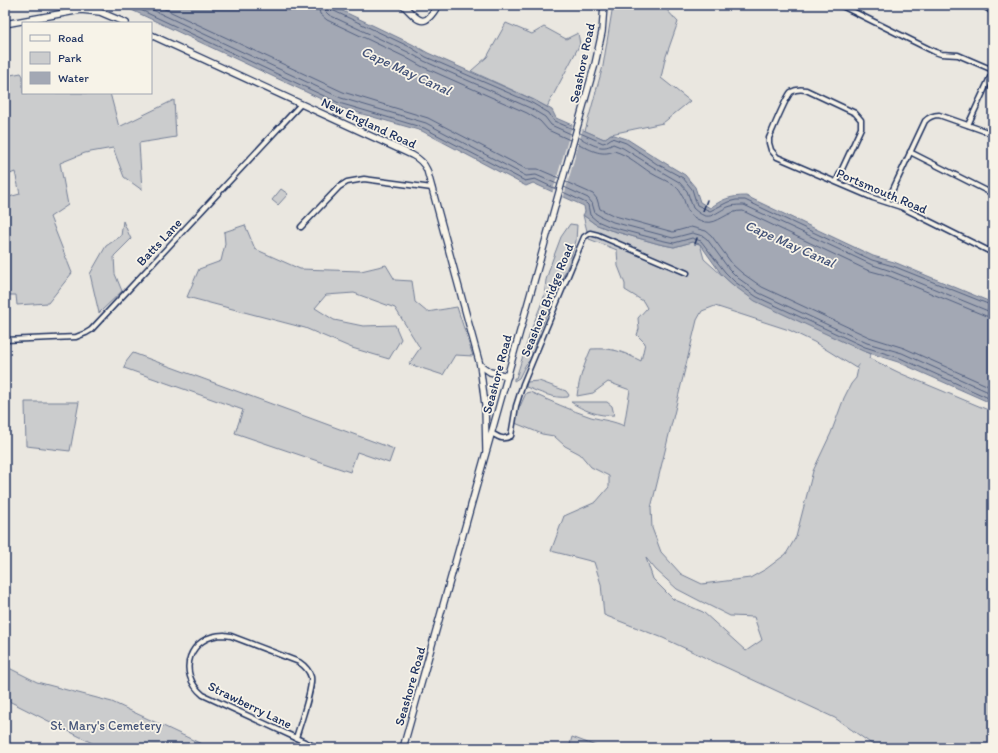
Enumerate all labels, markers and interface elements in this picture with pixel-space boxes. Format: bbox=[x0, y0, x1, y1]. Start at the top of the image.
legend bbox=[22, 22, 152, 94]
street label: Seashore Road bbox=[566, 22, 598, 104]
text: Road bbox=[58, 31, 84, 45]
water label: Cape May Canal bbox=[359, 43, 454, 100]
text: Park bbox=[58, 51, 82, 65]
text: Water bbox=[58, 71, 89, 85]
street label: New England Road bbox=[319, 94, 419, 152]
street label: Portsmouth Road bbox=[834, 165, 930, 217]
street label: Batts Lane bbox=[133, 215, 185, 269]
water label: Cape May Canal bbox=[742, 217, 839, 272]
street label: Seashore Bridge Road bbox=[517, 241, 577, 359]
street label: Seashore Road bbox=[479, 333, 515, 415]
street label: Seashore Road bbox=[392, 645, 428, 727]
street label: Strawberry Lane bbox=[206, 678, 294, 732]
park label: St. Mary's Cemetery bbox=[50, 718, 162, 733]

